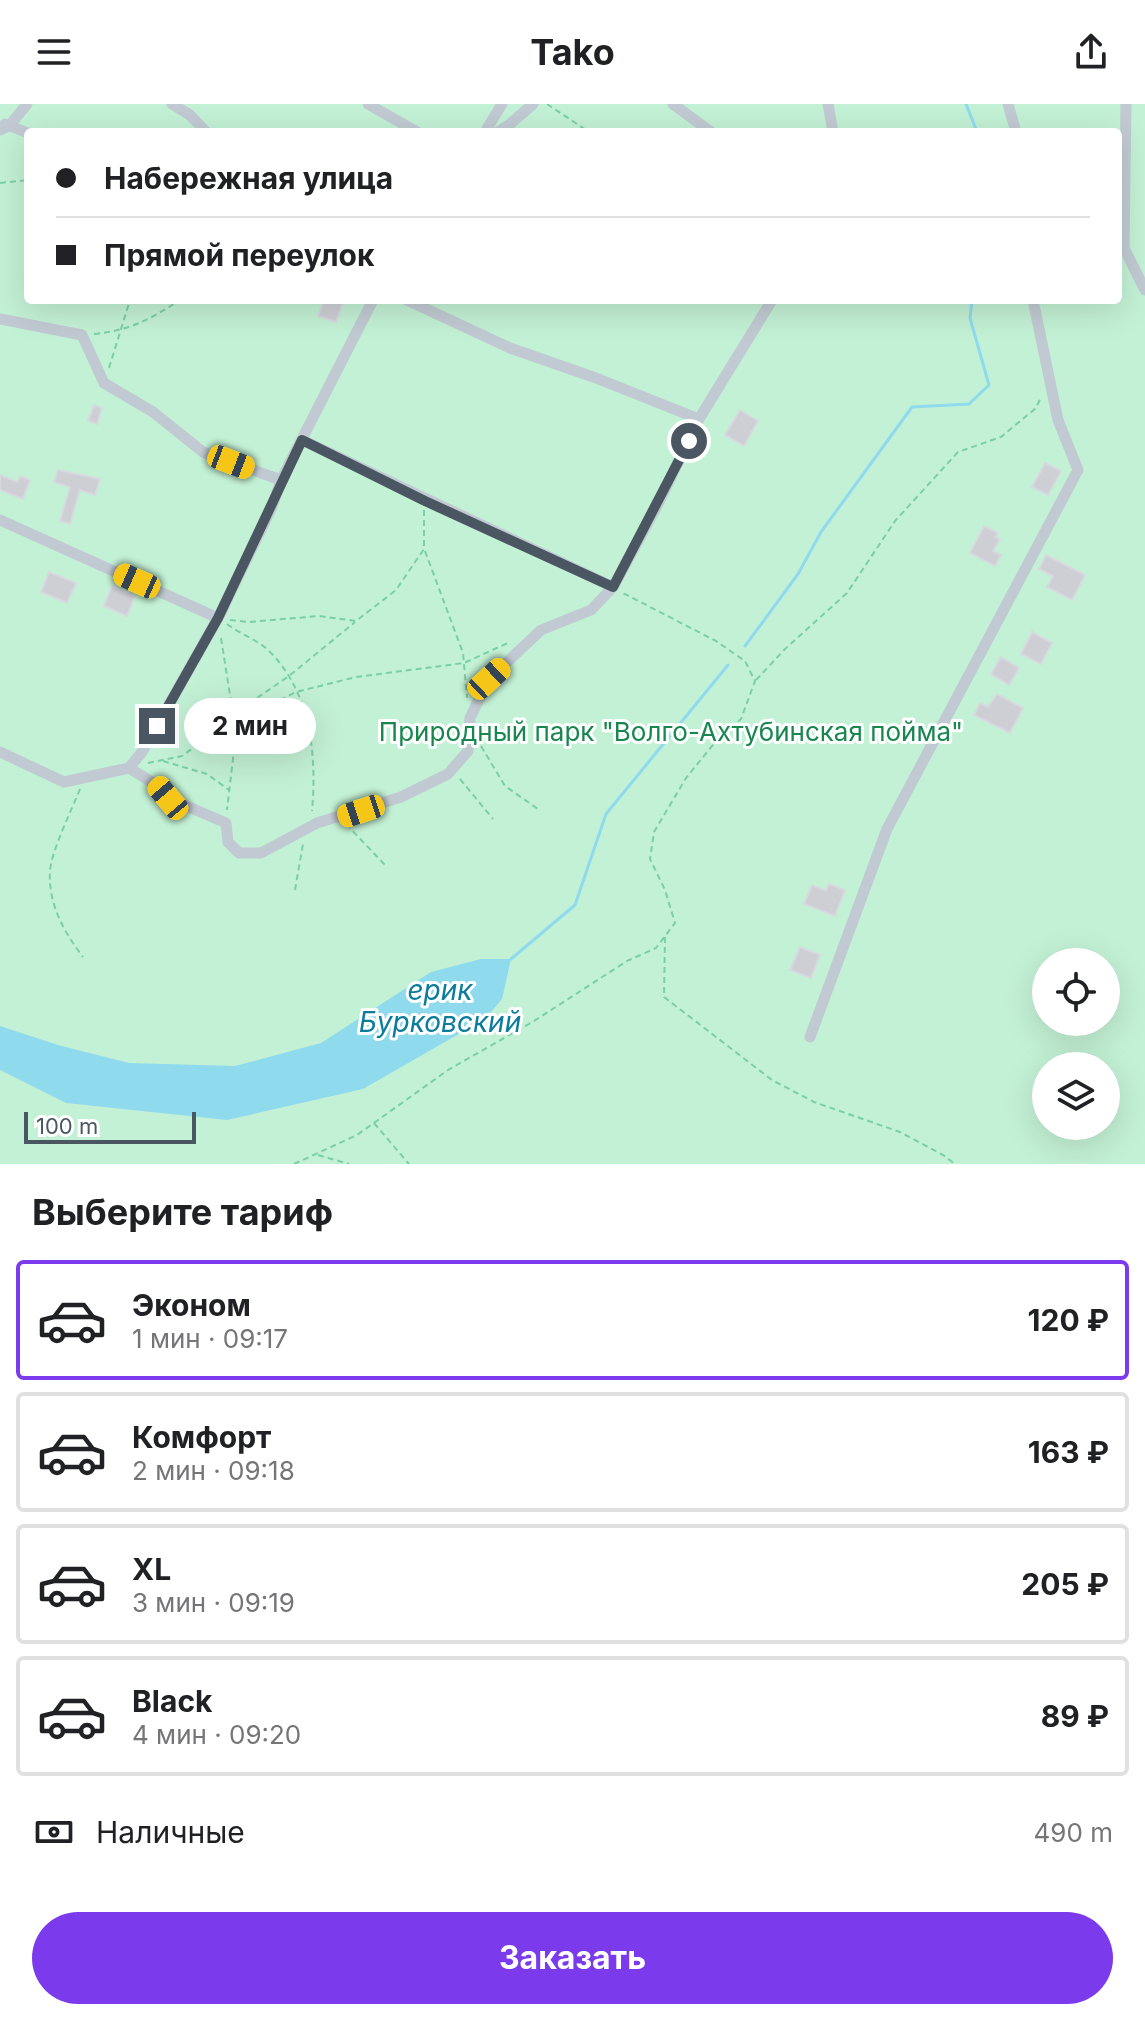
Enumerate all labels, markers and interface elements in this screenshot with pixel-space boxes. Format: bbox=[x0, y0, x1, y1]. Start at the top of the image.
icon: menu bbox=[32, 30, 76, 74]
text: Tako bbox=[530, 30, 615, 74]
icon: share bbox=[1069, 30, 1113, 74]
text: Набережная улица bbox=[104, 160, 393, 196]
text: Прямой переулок bbox=[104, 237, 374, 273]
route start bbox=[671, 423, 707, 459]
car bbox=[204, 442, 258, 482]
car bbox=[110, 560, 164, 602]
car bbox=[463, 654, 515, 704]
callout: 2 мин bbox=[185, 698, 317, 754]
route end bbox=[139, 708, 175, 744]
text: 2 мин bbox=[212, 710, 288, 741]
park label: Природный парк "Волго-Ахтубинская пойма" bbox=[379, 716, 963, 747]
car bbox=[143, 772, 193, 824]
car bbox=[334, 792, 388, 830]
map controls bbox=[1032, 948, 1120, 1140]
button: locate bbox=[1032, 948, 1120, 1036]
water label: ерик Бурковский bbox=[359, 973, 521, 1039]
button: layers bbox=[1032, 1052, 1120, 1140]
scale bar bbox=[24, 1108, 196, 1144]
text: 100 m bbox=[36, 1113, 98, 1139]
text: Выберите тариф bbox=[32, 1190, 333, 1234]
icon: car bbox=[36, 1284, 108, 1356]
text: Эконом bbox=[132, 1287, 251, 1323]
text: 120 ₽ bbox=[1028, 1302, 1109, 1338]
text: 1 мин · 09:17 bbox=[132, 1323, 288, 1354]
icon: car bbox=[36, 1416, 108, 1488]
text: Комфорт bbox=[132, 1419, 271, 1455]
text: 163 ₽ bbox=[1028, 1434, 1109, 1470]
text: 2 мин · 09:18 bbox=[132, 1455, 295, 1486]
icon: car bbox=[36, 1548, 108, 1620]
text: XL bbox=[132, 1551, 171, 1587]
text: 205 ₽ bbox=[1021, 1566, 1109, 1602]
text: 3 мин · 09:19 bbox=[132, 1587, 295, 1618]
icon: car bbox=[36, 1680, 108, 1752]
text: Black bbox=[132, 1683, 212, 1719]
text: 89 ₽ bbox=[1041, 1698, 1109, 1734]
text: 4 мин · 09:20 bbox=[132, 1719, 301, 1750]
icon: cash bbox=[32, 1810, 76, 1854]
text: Наличные bbox=[96, 1814, 245, 1850]
text: 490 m bbox=[1034, 1817, 1113, 1848]
button: Заказать bbox=[32, 1912, 1113, 2004]

